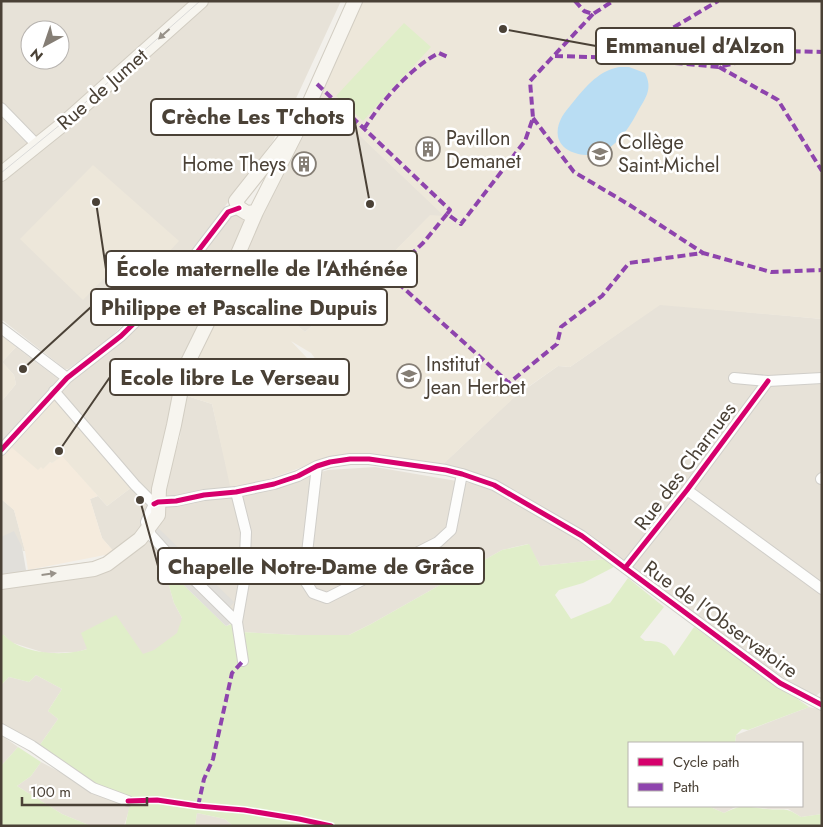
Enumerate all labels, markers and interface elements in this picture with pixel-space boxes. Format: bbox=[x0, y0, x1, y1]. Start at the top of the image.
north arrow bbox=[20, 20, 70, 70]
one-way arrow bbox=[159, 28, 171, 40]
callout: Emmanuel d'Alzon bbox=[596, 28, 795, 64]
text: Emmanuel d'Alzon bbox=[605, 31, 785, 61]
street label: Rue de Jumet bbox=[51, 42, 154, 137]
text: N bbox=[26, 44, 47, 66]
callout: Crèche Les T'chots bbox=[151, 99, 354, 135]
text: Crèche Les T'chots bbox=[162, 102, 345, 132]
place label: Pavillon Demanet bbox=[446, 124, 521, 176]
place label: Collège Saint-Michel bbox=[618, 128, 720, 180]
building icon: Pavillon Demanet bbox=[415, 136, 441, 162]
school or university icon: Collège Saint-Michel bbox=[587, 141, 613, 167]
place label: Home Theys bbox=[182, 150, 286, 179]
building icon: Home Theys bbox=[291, 151, 317, 177]
callout: École maternelle de l'Athénée bbox=[106, 251, 417, 287]
text: École maternelle de l'Athénée bbox=[116, 254, 408, 284]
callout: Philippe et Pascaline Dupuis bbox=[91, 289, 387, 325]
text: Philippe et Pascaline Dupuis bbox=[101, 293, 378, 323]
place label: Institut Jean Herbet bbox=[423, 350, 525, 402]
callout: Ecole libre Le Verseau bbox=[110, 359, 349, 395]
text: Ecole libre Le Verseau bbox=[120, 363, 340, 393]
school or university icon: Institut Jean Herbet bbox=[396, 363, 422, 389]
street label: Rue des Charnues bbox=[628, 396, 743, 536]
callout: Chapelle Notre-Dame de Grâce bbox=[158, 548, 484, 584]
text: Chapelle Notre-Dame de Grâce bbox=[168, 552, 474, 582]
street label: Rue de l'Observatoire bbox=[638, 553, 804, 685]
one-way arrow bbox=[42, 570, 58, 578]
legend bbox=[628, 742, 803, 807]
text: Cycle path bbox=[673, 751, 740, 773]
scale bar bbox=[22, 774, 148, 806]
text: Path bbox=[673, 776, 699, 798]
text: 100 m bbox=[30, 781, 71, 803]

